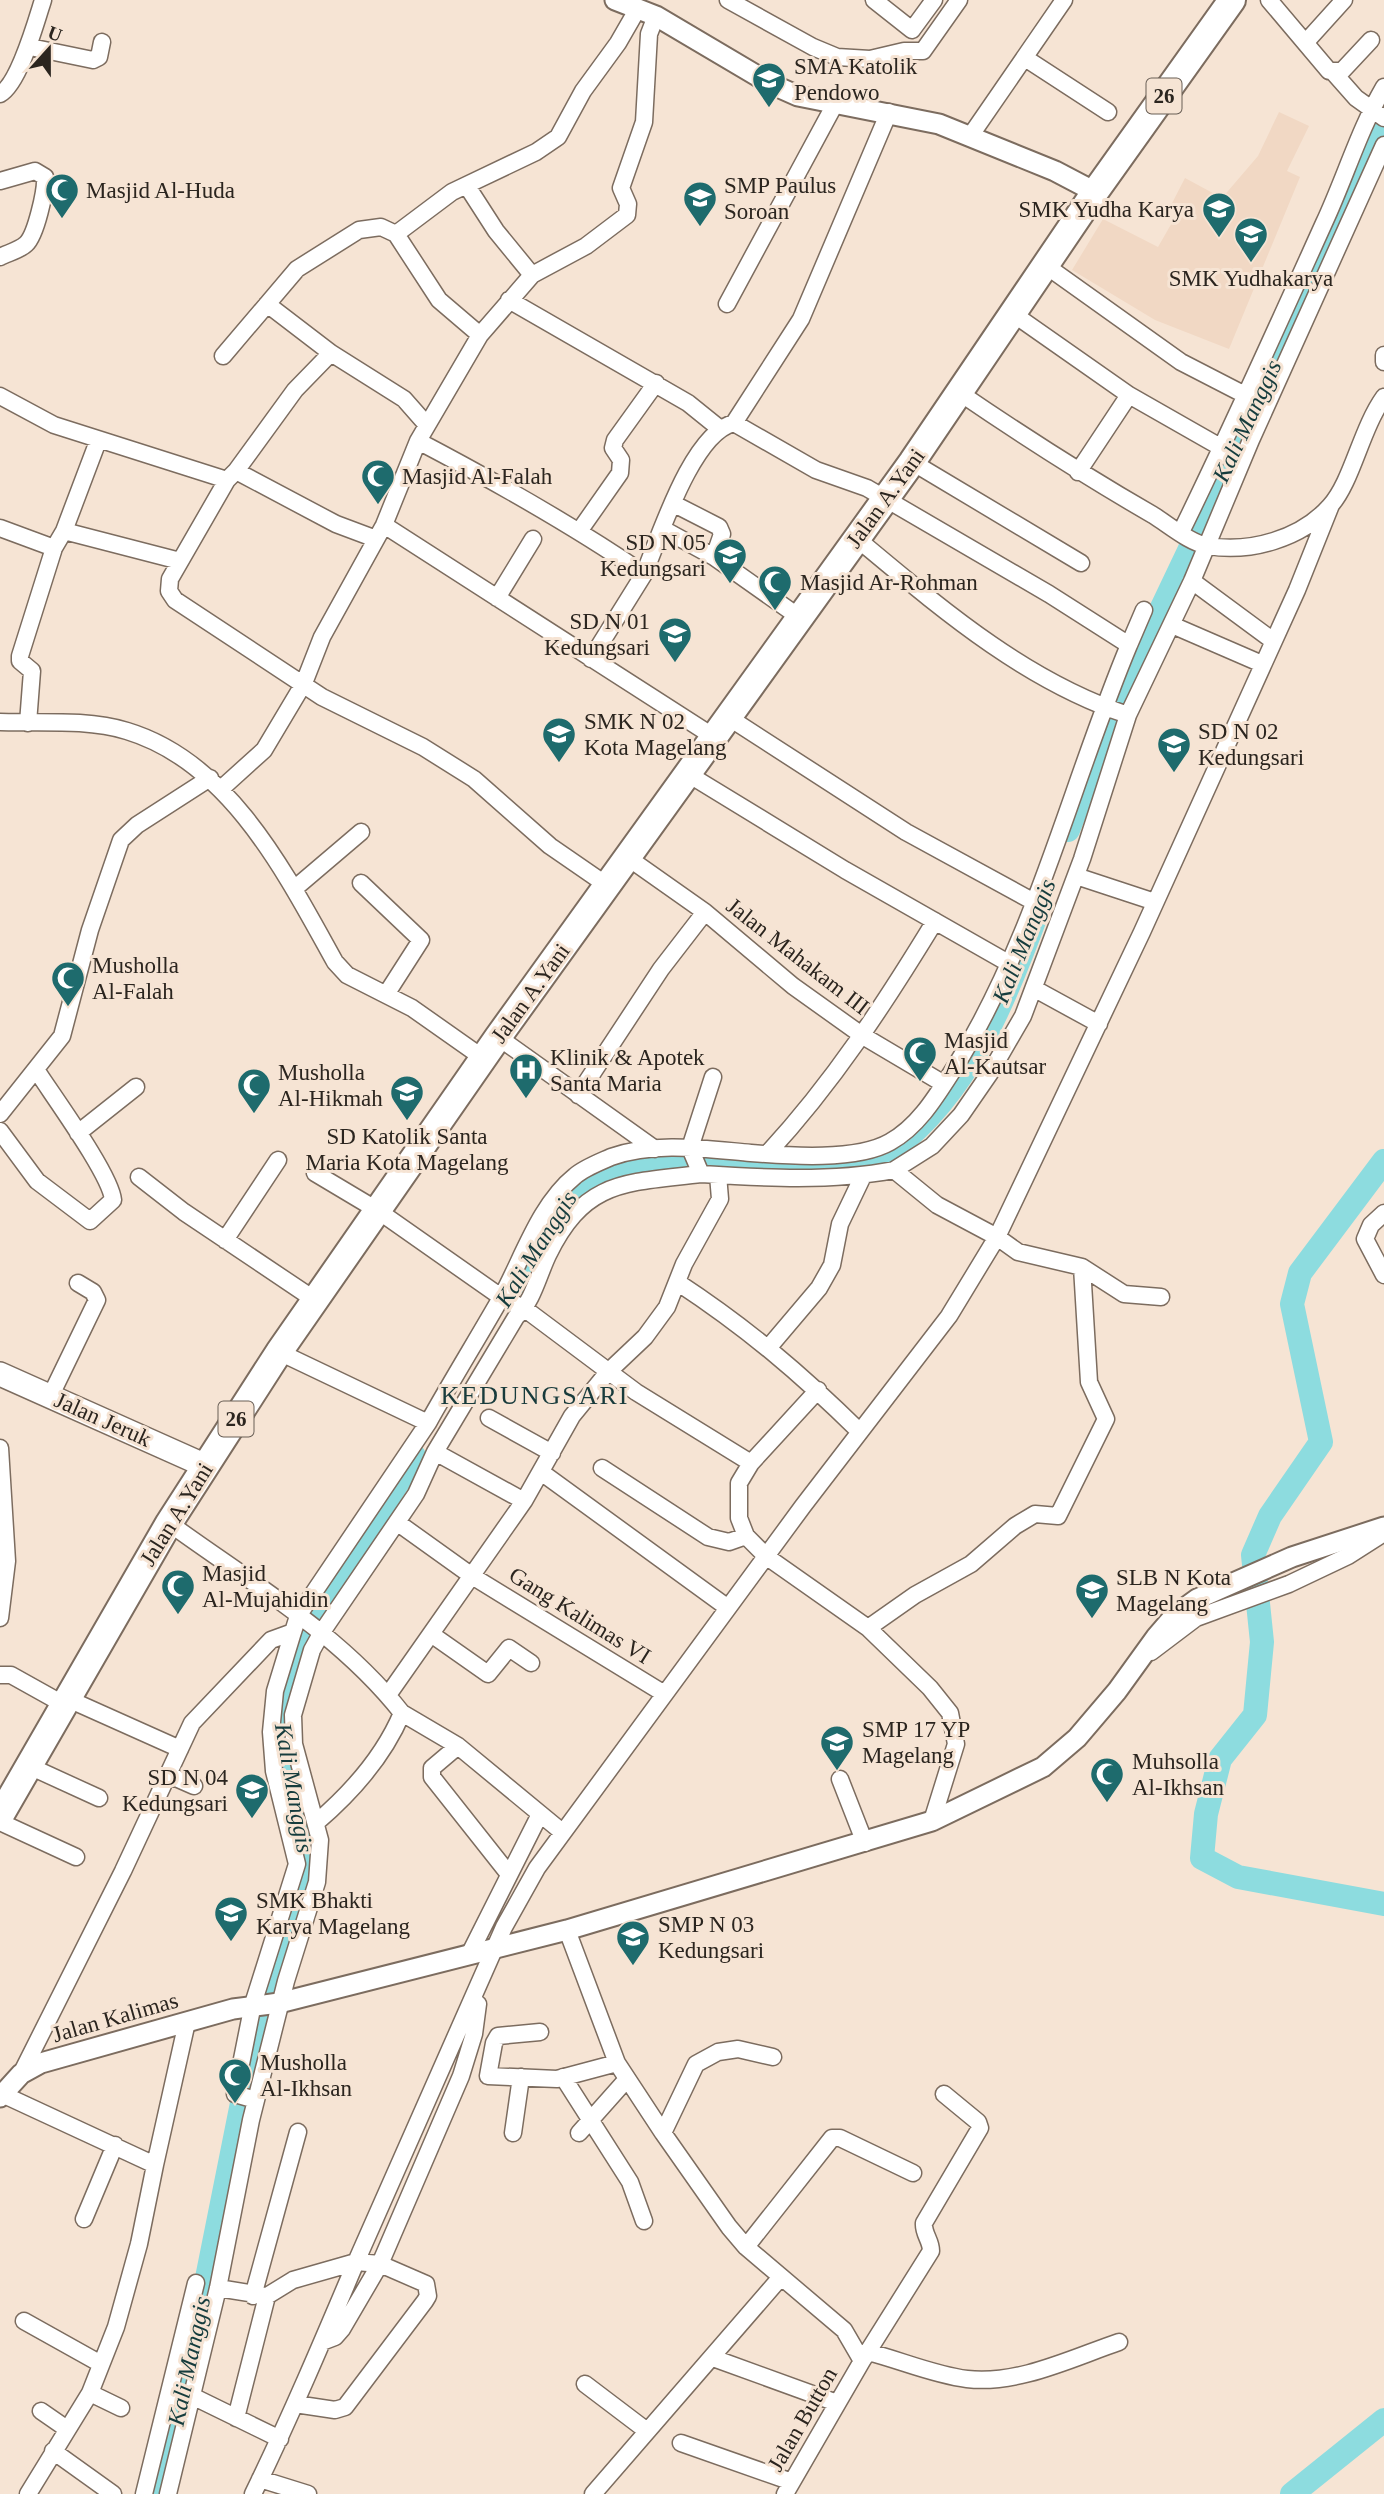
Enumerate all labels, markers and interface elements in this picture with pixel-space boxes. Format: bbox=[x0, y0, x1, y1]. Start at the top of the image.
north arrow bbox=[14, 14, 84, 84]
text: U bbox=[45, 21, 65, 46]
place label: SMA Katolik Pendowo bbox=[794, 54, 918, 105]
school or university icon: SMA Katolik Pendowo bbox=[750, 60, 788, 109]
road number: 26 bbox=[1146, 78, 1182, 114]
mosque icon: Masjid Al-Huda bbox=[43, 171, 81, 220]
place label: SMP Paulus Soroan bbox=[724, 173, 836, 224]
place label: Masjid Al-Huda bbox=[86, 178, 235, 203]
school or university icon: SMP Paulus Soroan bbox=[681, 179, 719, 228]
school or university icon: SMK Yudha Karya bbox=[1200, 190, 1238, 239]
place label: SMK Yudha Karya bbox=[1019, 197, 1194, 222]
school or university icon: SMK Yudhakarya bbox=[1232, 215, 1270, 264]
place label: SMK Yudhakarya bbox=[1169, 266, 1333, 291]
water label: Kali Manggis bbox=[1207, 356, 1287, 487]
street label: Jalan A.Yani bbox=[841, 444, 930, 553]
mosque icon: Masjid Al-Falah bbox=[359, 457, 397, 506]
place label: Masjid Al-Falah bbox=[402, 464, 553, 489]
place label: SD N 05 Kedungsari bbox=[600, 530, 706, 581]
school or university icon: SD N 05 Kedungsari bbox=[711, 536, 749, 585]
mosque icon: Masjid Ar-Rohman bbox=[756, 563, 794, 612]
place label: Masjid Ar-Rohman bbox=[800, 570, 978, 595]
place label: SD N 01 Kedungsari bbox=[544, 609, 650, 660]
school or university icon: SD N 01 Kedungsari bbox=[656, 615, 694, 664]
place label: SMK N 02 Kota Magelang bbox=[584, 709, 727, 760]
school or university icon: SMK N 02 Kota Magelang bbox=[540, 715, 578, 764]
place label: SD N 02 Kedungsari bbox=[1198, 719, 1304, 770]
school or university icon: SD N 02 Kedungsari bbox=[1155, 725, 1193, 774]
water label: Kali Manggis bbox=[987, 875, 1061, 1008]
street label: Jalan Mahakam III bbox=[722, 893, 874, 1020]
street label: Jalan A.Yani bbox=[486, 939, 575, 1048]
place label: Musholla Al-Falah bbox=[92, 953, 179, 1004]
mosque icon: Musholla Al-Falah bbox=[49, 959, 87, 1008]
place label: Masjid Al-Kautsar bbox=[944, 1028, 1047, 1079]
mosque icon: Masjid Al-Kautsar bbox=[901, 1034, 939, 1083]
place label: Klinik & Apotek Santa Maria bbox=[550, 1045, 705, 1096]
hospital icon: Klinik & Apotek Santa Maria bbox=[507, 1051, 545, 1100]
place label: Musholla Al-Hikmah bbox=[278, 1060, 383, 1111]
mosque icon: Musholla Al-Hikmah bbox=[235, 1066, 273, 1115]
school or university icon: SD Katolik Santa Maria Kota Magelang bbox=[388, 1073, 426, 1122]
place label: SD Katolik Santa Maria Kota Magelang bbox=[305, 1124, 509, 1175]
water label: Kali Manggis bbox=[490, 1186, 582, 1312]
district label: KEDUNGSARI bbox=[441, 1381, 630, 1410]
street label: Jalan Jeruk bbox=[51, 1387, 155, 1452]
road number: 26 bbox=[218, 1402, 254, 1436]
street label: Jalan A.Yani bbox=[135, 1458, 218, 1570]
place label: Masjid Al-Mujahidin bbox=[202, 1561, 329, 1612]
street label: Gang Kalimas VI bbox=[504, 1562, 655, 1669]
place label: SLB N Kota Magelang bbox=[1116, 1565, 1231, 1616]
mosque icon: Masjid Al-Mujahidin bbox=[159, 1567, 197, 1616]
school or university icon: SLB N Kota Magelang bbox=[1073, 1571, 1111, 1620]
place label: SMP 17 YP Magelang bbox=[862, 1717, 970, 1768]
water label: Kali Manggis bbox=[270, 1720, 318, 1855]
school or university icon: SMP 17 YP Magelang bbox=[818, 1723, 856, 1772]
place label: Muhsolla Al-Ikhsan bbox=[1132, 1749, 1224, 1800]
mosque icon: Muhsolla Al-Ikhsan bbox=[1088, 1755, 1126, 1804]
place label: SD N 04 Kedungsari bbox=[122, 1765, 228, 1816]
school or university icon: SD N 04 Kedungsari bbox=[233, 1771, 271, 1820]
place label: SMK Bhakti Karya Magelang bbox=[256, 1888, 410, 1939]
school or university icon: SMK Bhakti Karya Magelang bbox=[212, 1894, 250, 1943]
place label: SMP N 03 Kedungsari bbox=[658, 1912, 764, 1963]
school or university icon: SMP N 03 Kedungsari bbox=[614, 1918, 652, 1967]
street label: Jalan Kalimas bbox=[49, 1988, 181, 2047]
place label: Musholla Al-Ikhsan bbox=[260, 2050, 352, 2101]
mosque icon: Musholla Al-Ikhsan bbox=[216, 2056, 254, 2105]
water label: Kali Manggis bbox=[162, 2294, 215, 2429]
street label: Jalan Button bbox=[763, 2363, 842, 2476]

